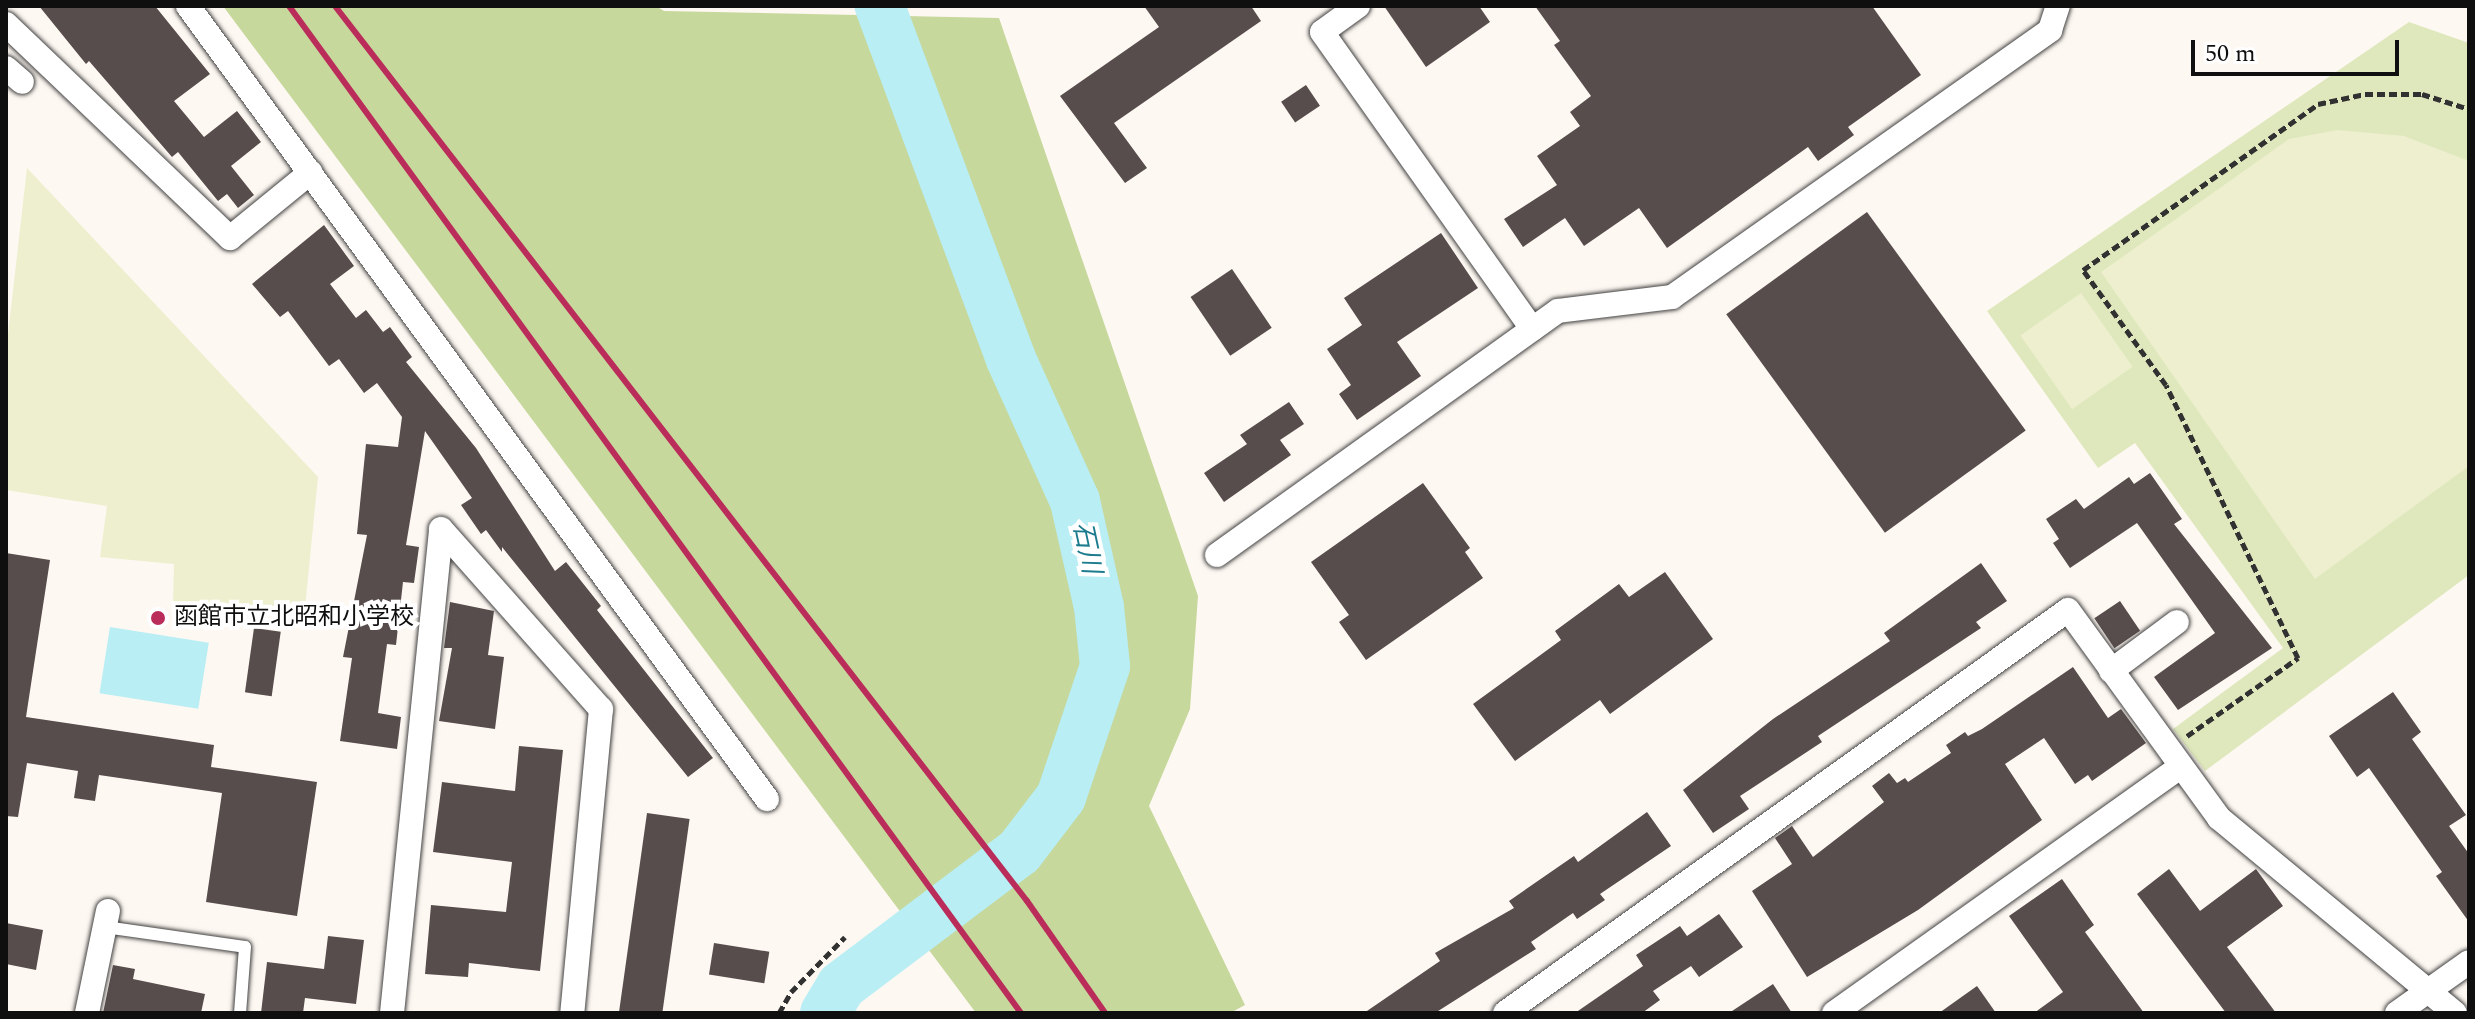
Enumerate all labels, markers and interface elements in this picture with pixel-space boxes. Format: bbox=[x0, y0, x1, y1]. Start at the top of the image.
scale bar bbox=[2195, 24, 2403, 74]
text: 50 m bbox=[2205, 36, 2256, 72]
water label: 石川 bbox=[1065, 519, 1107, 577]
place label: 函館市立北昭和小学校 bbox=[174, 604, 414, 632]
marker: 函館市立北昭和小学校 bbox=[149, 609, 167, 627]

